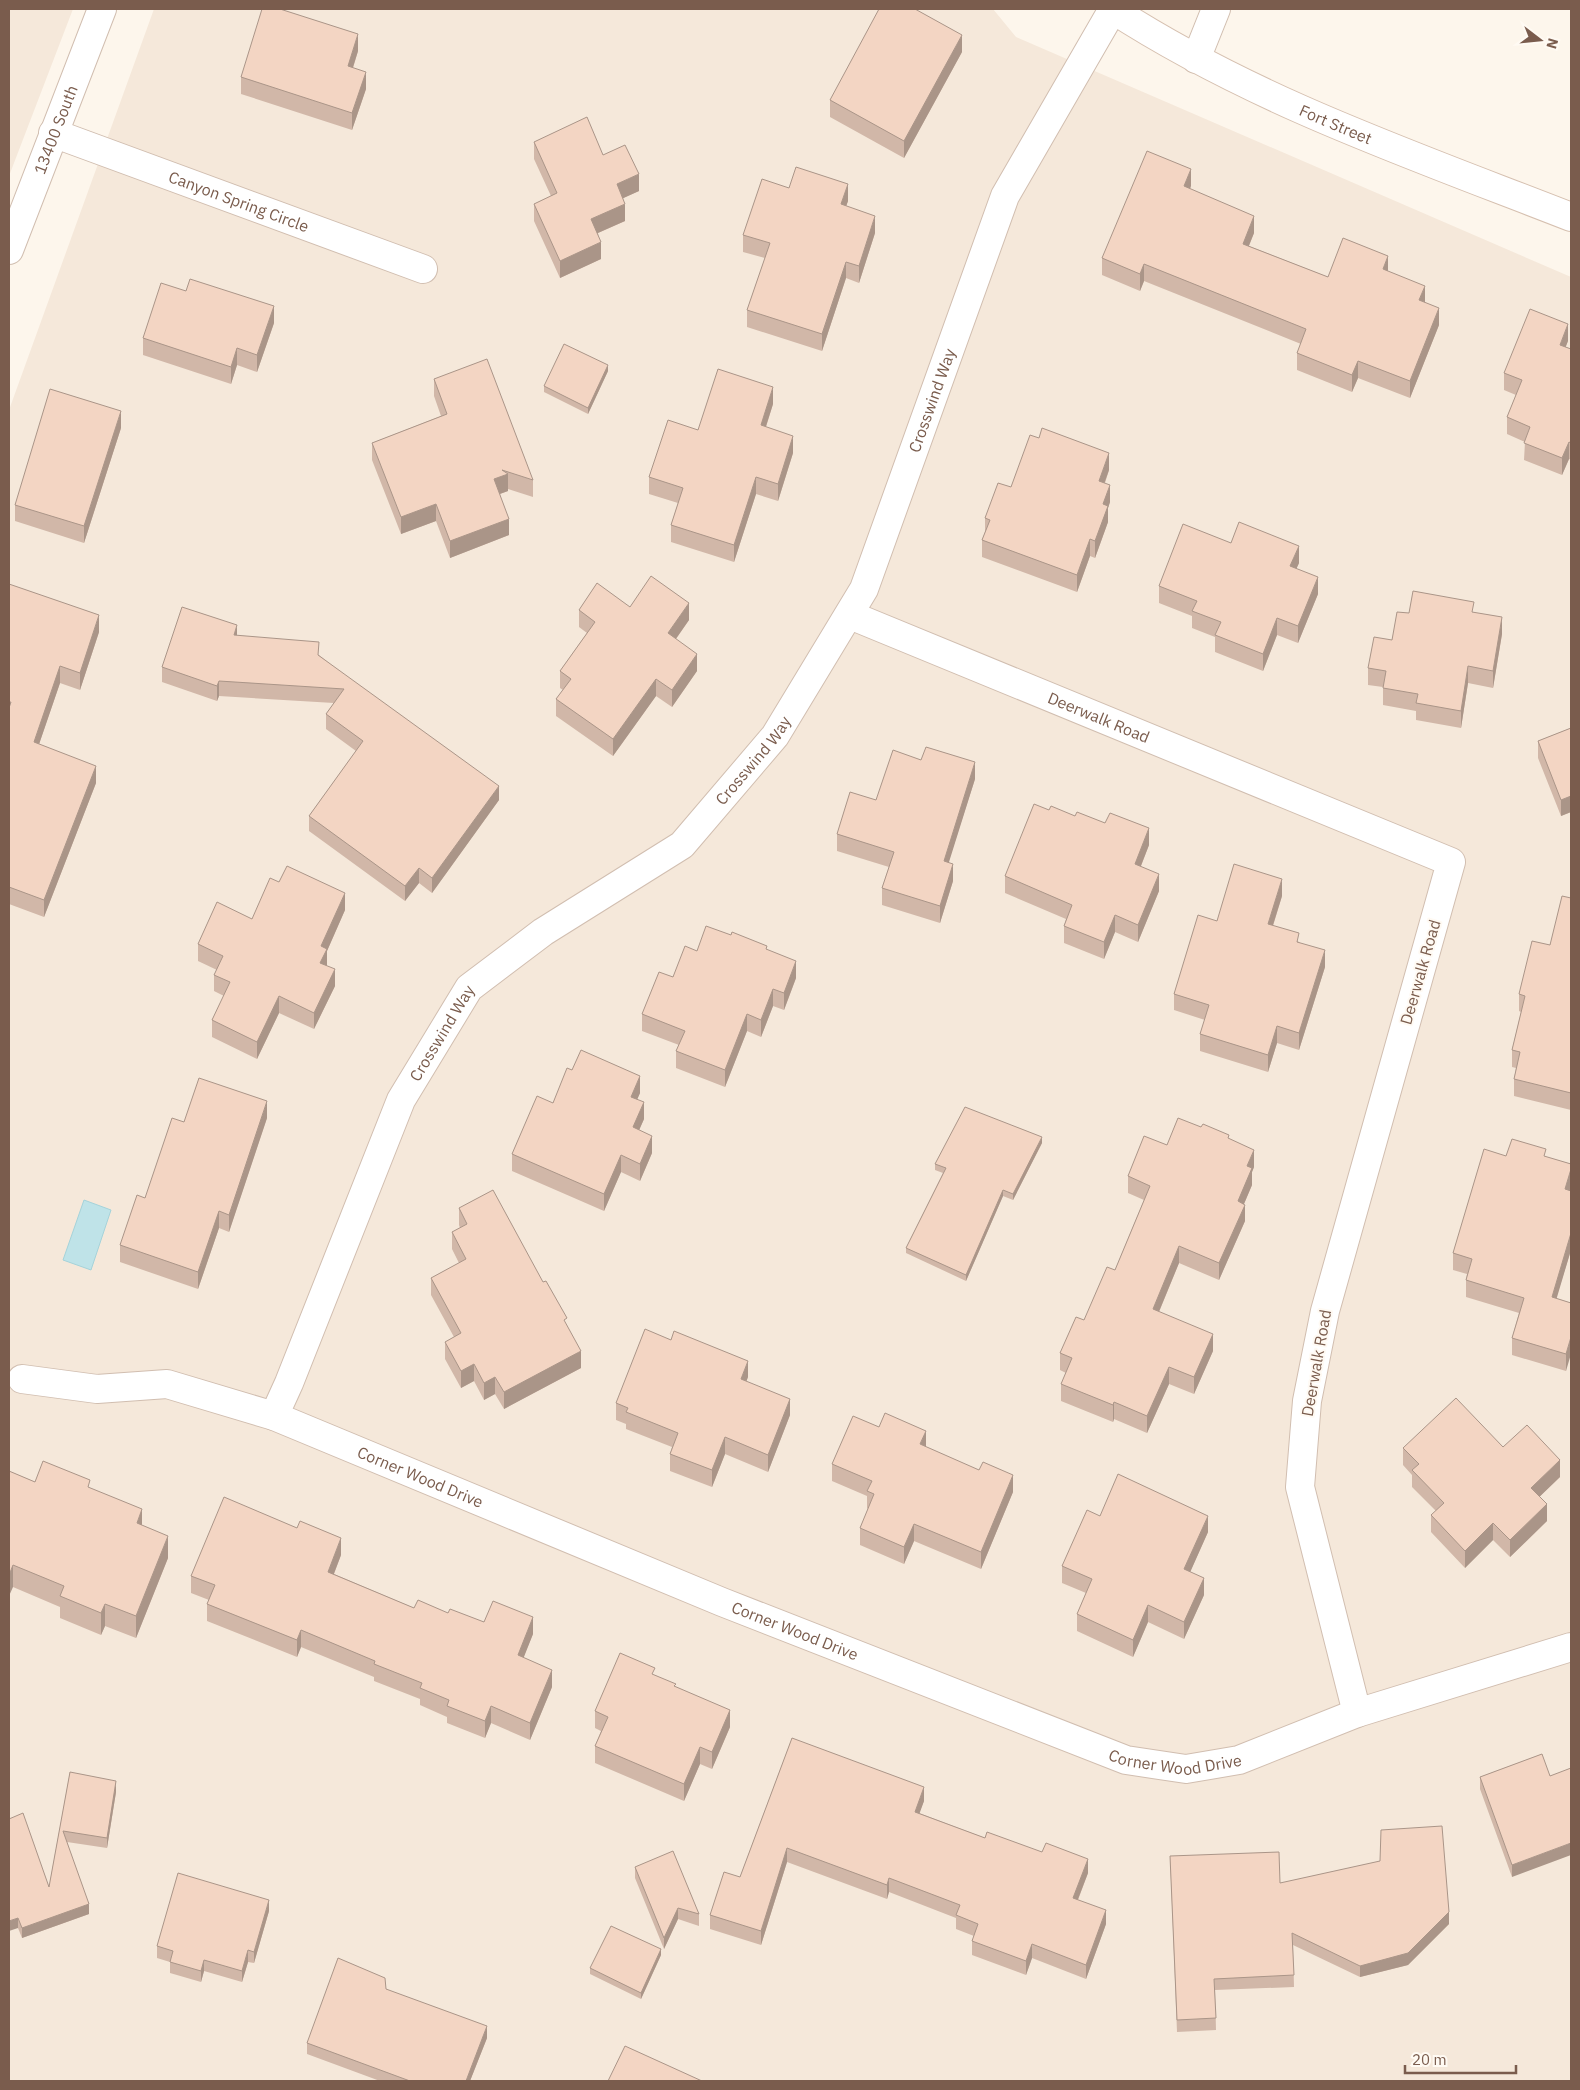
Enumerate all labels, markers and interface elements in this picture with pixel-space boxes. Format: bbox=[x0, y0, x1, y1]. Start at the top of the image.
north arrow bbox=[1515, 15, 1565, 65]
text: N bbox=[1542, 36, 1563, 51]
street label: 13400 South bbox=[29, 82, 82, 177]
street label: Fort Street bbox=[1296, 100, 1375, 148]
street label: Canyon Spring Circle bbox=[166, 166, 312, 236]
street label: Crosswind Way bbox=[904, 346, 960, 455]
street label: Deerwalk Road bbox=[1045, 687, 1153, 747]
street label: Crosswind Way bbox=[711, 712, 795, 809]
street label: Deerwalk Road bbox=[1395, 917, 1445, 1027]
street label: Crosswind Way bbox=[405, 981, 479, 1085]
street label: Deerwalk Road bbox=[1297, 1308, 1335, 1418]
street label: Corner Wood Drive bbox=[354, 1442, 487, 1512]
street label: Corner Wood Drive bbox=[729, 1597, 861, 1664]
street label: Corner Wood Drive bbox=[1106, 1744, 1243, 1779]
scale bar bbox=[1405, 2042, 1516, 2074]
text: 20 m bbox=[1412, 2050, 1447, 2069]

